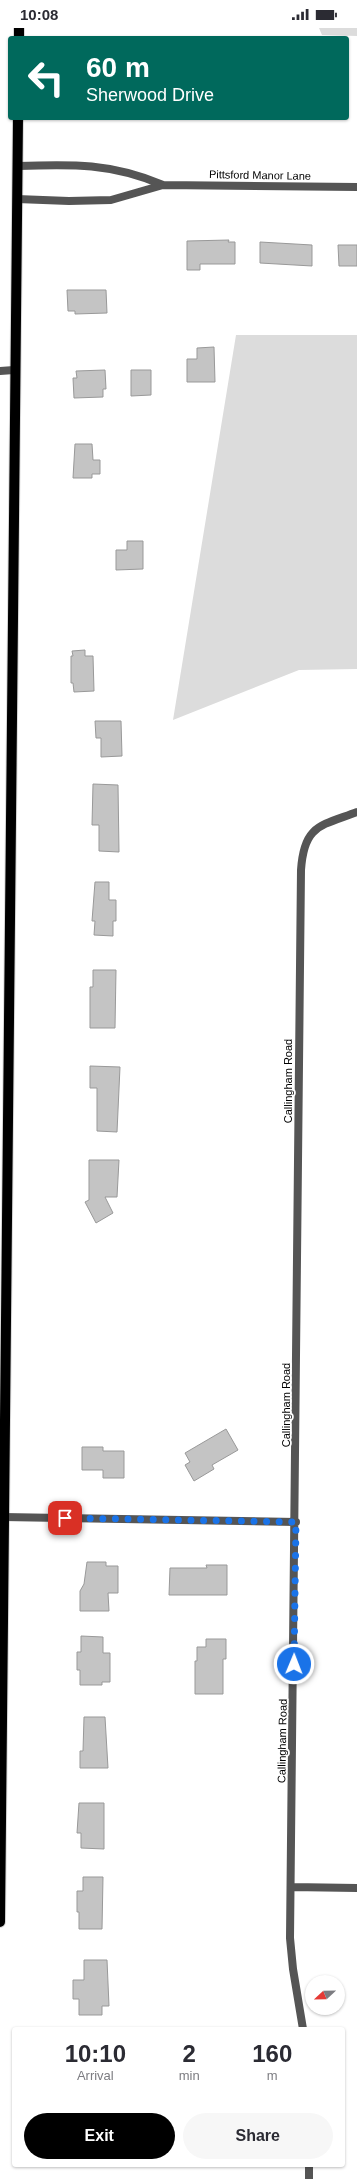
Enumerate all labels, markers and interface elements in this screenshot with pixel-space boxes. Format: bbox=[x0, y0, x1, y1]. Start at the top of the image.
text: 10:08 bbox=[20, 6, 58, 23]
icon: left bbox=[20, 52, 72, 104]
text: 60 m bbox=[86, 52, 150, 83]
text: Sherwood Drive bbox=[86, 85, 214, 105]
street label: Pittsford Manor Lane bbox=[209, 168, 311, 182]
street label: Callingham Road bbox=[282, 1039, 294, 1123]
street label: Callingham Road bbox=[280, 1363, 292, 1447]
pin bbox=[48, 1501, 82, 1535]
icon: arrive bbox=[54, 1507, 76, 1529]
position arrow bbox=[273, 1643, 315, 1685]
street label: Callingham Road bbox=[275, 1699, 289, 1783]
north arrow bbox=[305, 1975, 345, 2015]
map controls bbox=[305, 1975, 345, 2015]
text: 10:10 bbox=[65, 2040, 126, 2067]
text: 2 bbox=[182, 2040, 196, 2067]
text: 160 bbox=[252, 2040, 292, 2067]
text: Arrival bbox=[77, 2068, 114, 2083]
text: min bbox=[179, 2068, 200, 2083]
text: m bbox=[267, 2068, 278, 2083]
button: Exit bbox=[24, 2113, 175, 2159]
button: Share bbox=[183, 2113, 333, 2159]

